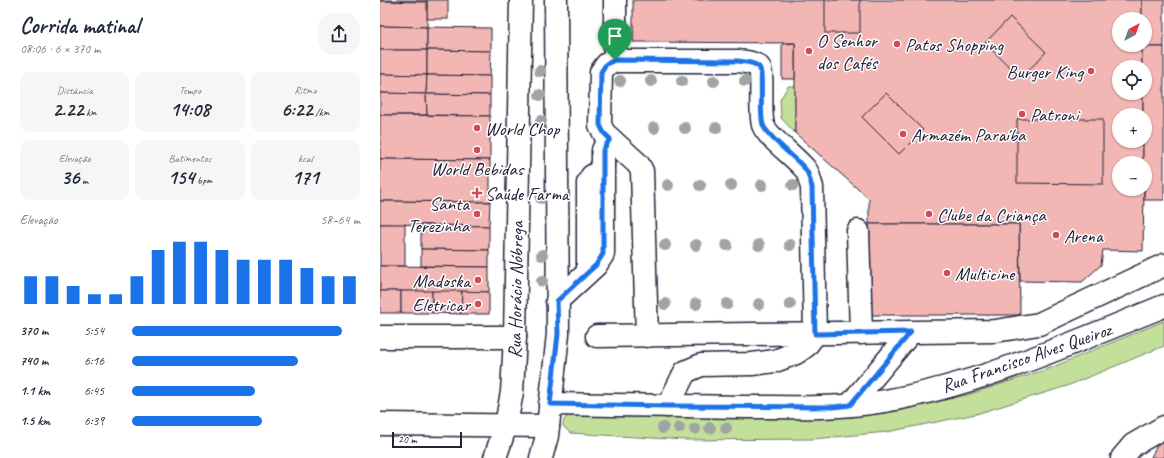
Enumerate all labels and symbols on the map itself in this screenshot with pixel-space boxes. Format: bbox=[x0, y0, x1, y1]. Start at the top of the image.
north arrow bbox=[1112, 12, 1152, 52]
pin bbox=[598, 19, 632, 60]
place label: O Senhor dos Cafés bbox=[817, 29, 880, 75]
place label: Patos Shopping bbox=[905, 33, 1004, 57]
marker: Patos Shopping bbox=[892, 39, 902, 49]
marker: O Senhor dos Cafés bbox=[804, 46, 814, 56]
place label: Burger King bbox=[1007, 60, 1084, 84]
marker: Burger King bbox=[1086, 66, 1096, 76]
place label: Patroni bbox=[1030, 103, 1081, 127]
marker: Patroni bbox=[1017, 109, 1027, 119]
place label: World Chop bbox=[485, 117, 561, 141]
marker: World Chop bbox=[472, 123, 482, 133]
place label: Armazém Paraíba bbox=[911, 123, 1027, 147]
marker: Armazém Paraíba bbox=[898, 129, 908, 139]
marker: World Bebidas bbox=[472, 145, 482, 155]
place label: World Bebidas bbox=[431, 157, 525, 181]
place label: Saúde Farma bbox=[485, 182, 571, 206]
marker: Saúde Farma bbox=[472, 188, 482, 198]
place label: Santa Terezinha bbox=[408, 192, 471, 238]
place label: Clube da Criança bbox=[937, 203, 1048, 227]
marker: Santa Terezinha bbox=[472, 209, 482, 219]
marker: Clube da Criança bbox=[924, 209, 934, 219]
street label: Rua Horácio Nóbrega bbox=[503, 220, 529, 359]
place label: Arena bbox=[1064, 224, 1104, 248]
marker: Arena bbox=[1051, 230, 1061, 240]
place label: Multicine bbox=[955, 262, 1016, 286]
marker: Multicine bbox=[942, 268, 952, 278]
place label: Madoska bbox=[413, 269, 472, 293]
marker: Madoska bbox=[473, 275, 483, 285]
place label: Eletricar bbox=[413, 293, 471, 317]
marker: Eletricar bbox=[473, 299, 483, 309]
street label: Rua Francisco Alves Queiroz bbox=[938, 317, 1116, 398]
scale bar bbox=[392, 430, 462, 449]

